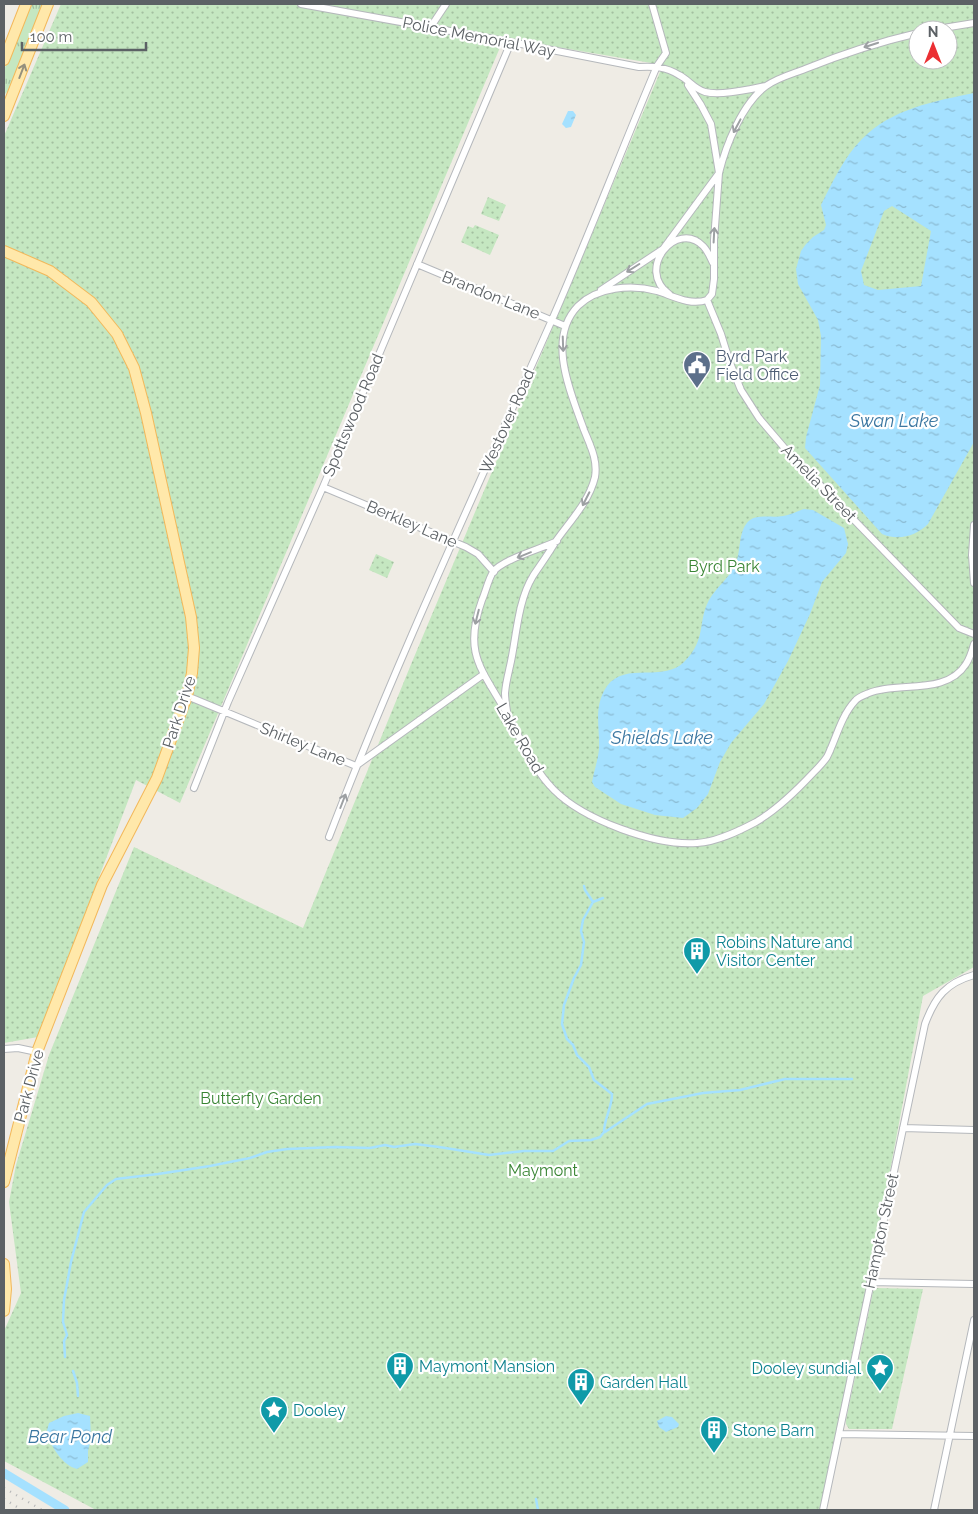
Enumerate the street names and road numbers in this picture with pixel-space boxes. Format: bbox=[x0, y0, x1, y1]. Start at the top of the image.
street label: Police Memorial Way bbox=[401, 13, 557, 61]
street label: Brandon Lane bbox=[439, 267, 543, 323]
street label: Spottswood Road bbox=[319, 351, 387, 479]
street label: Westover Road bbox=[475, 366, 539, 476]
street label: Amelia Street bbox=[777, 440, 861, 526]
street label: Berkley Lane bbox=[364, 496, 460, 552]
street label: Park Drive bbox=[158, 673, 200, 751]
street label: Lake Road bbox=[492, 699, 548, 777]
street label: Shirley Lane bbox=[257, 718, 349, 770]
street label: Park Drive bbox=[10, 1047, 48, 1125]
street label: Hampton Street bbox=[860, 1171, 903, 1290]

